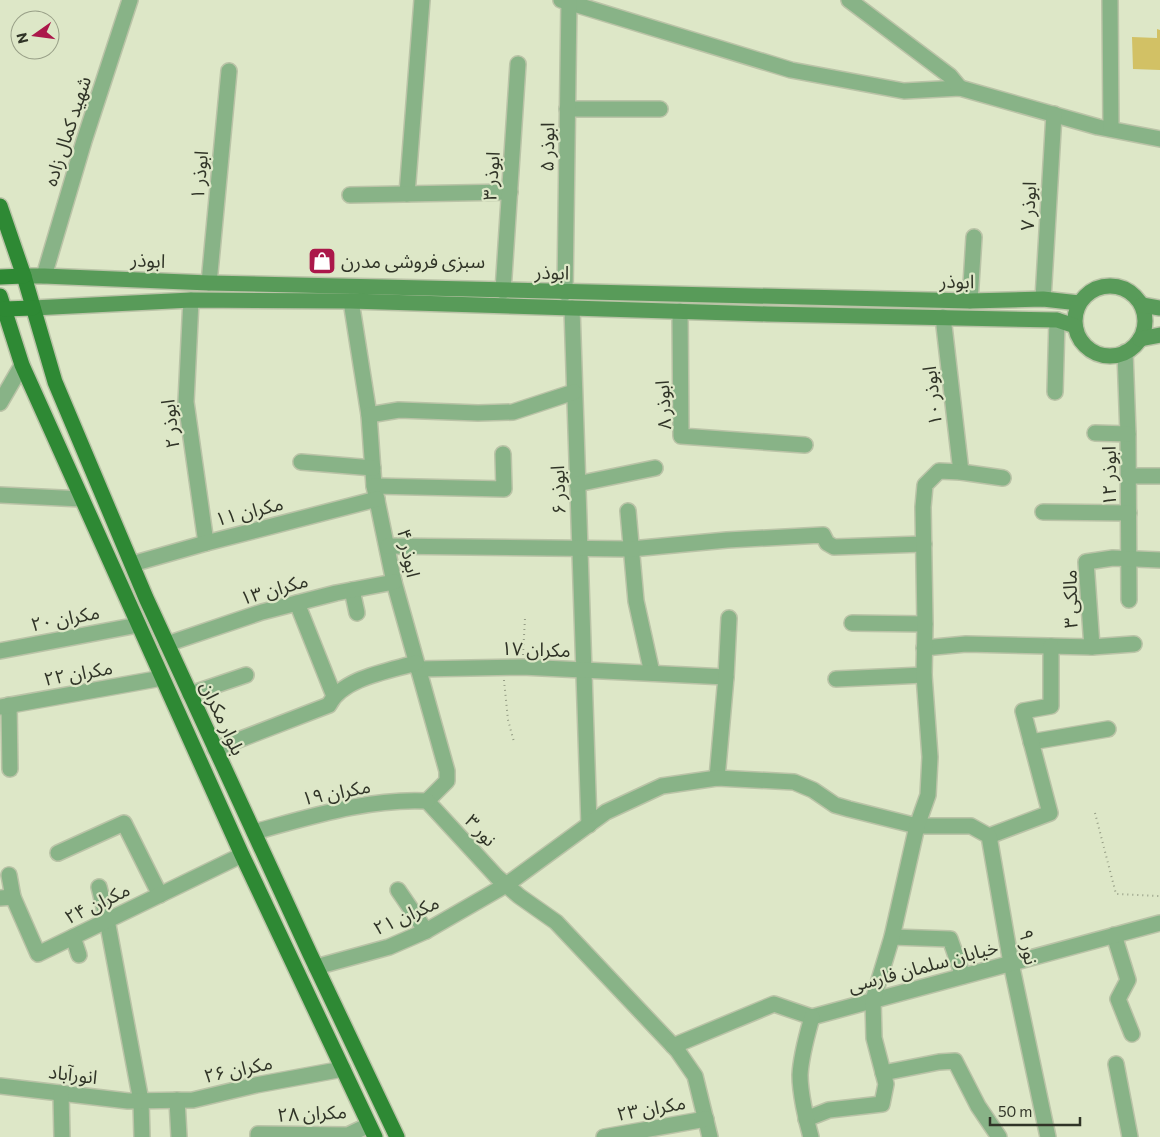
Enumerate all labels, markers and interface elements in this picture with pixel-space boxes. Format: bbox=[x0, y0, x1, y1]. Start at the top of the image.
north arrow bbox=[10, 10, 60, 60]
text: N bbox=[12, 31, 31, 45]
street label: شهید کمال زاده bbox=[38, 73, 96, 189]
street label: ابوذر ۵ bbox=[535, 122, 559, 172]
street label: ابوذر ۱ bbox=[185, 149, 213, 201]
street label: ابوذر ۳ bbox=[477, 151, 505, 201]
street label: ابوذر ۷ bbox=[1015, 181, 1041, 231]
shop icon: سبزی فروشی مدرن bbox=[307, 246, 337, 276]
street label: ابوذر bbox=[129, 247, 166, 273]
place label: سبزی فروشی مدرن bbox=[341, 249, 485, 273]
street label: ابوذر bbox=[533, 259, 570, 285]
street label: ابوذر bbox=[938, 269, 975, 293]
street label: ابوذر ۱۰ bbox=[917, 365, 947, 427]
street label: ابوذر ۸ bbox=[650, 380, 676, 430]
street label: ابوذر ۲ bbox=[155, 398, 185, 450]
street label: ابوذر ۱۲ bbox=[1097, 446, 1121, 506]
street label: ابوذر ۶ bbox=[545, 465, 571, 515]
street label: مکران ۱۱ bbox=[212, 491, 286, 531]
street label: ابوذر ۴ bbox=[392, 526, 426, 580]
street label: مکران ۱۳ bbox=[237, 568, 311, 610]
street label: مالکی ۳ bbox=[1057, 569, 1083, 629]
street label: مکران ۲۰ bbox=[29, 600, 101, 636]
street label: مکران ۱۷ bbox=[501, 636, 571, 662]
street label: مکران ۲۲ bbox=[42, 655, 114, 691]
street label: بلوار مکران bbox=[195, 677, 251, 759]
street label: مکران ۱۹ bbox=[300, 774, 372, 810]
street label: نور ۳ bbox=[460, 809, 502, 851]
street label: مکران ۲۴ bbox=[60, 877, 134, 929]
street label: مکران ۲۱ bbox=[369, 890, 443, 940]
street label: نور ۹ bbox=[1014, 927, 1044, 967]
street label: خیابان سلمان فارسی bbox=[845, 934, 1001, 998]
street label: مکران ۲۶ bbox=[201, 1050, 275, 1088]
street label: انورآباد bbox=[47, 1059, 99, 1089]
street label: مکران ۲۳ bbox=[615, 1090, 687, 1126]
scale bar bbox=[990, 1094, 1080, 1126]
street label: مکران ۲۸ bbox=[277, 1099, 347, 1127]
text: 50 m bbox=[998, 1102, 1032, 1120]

